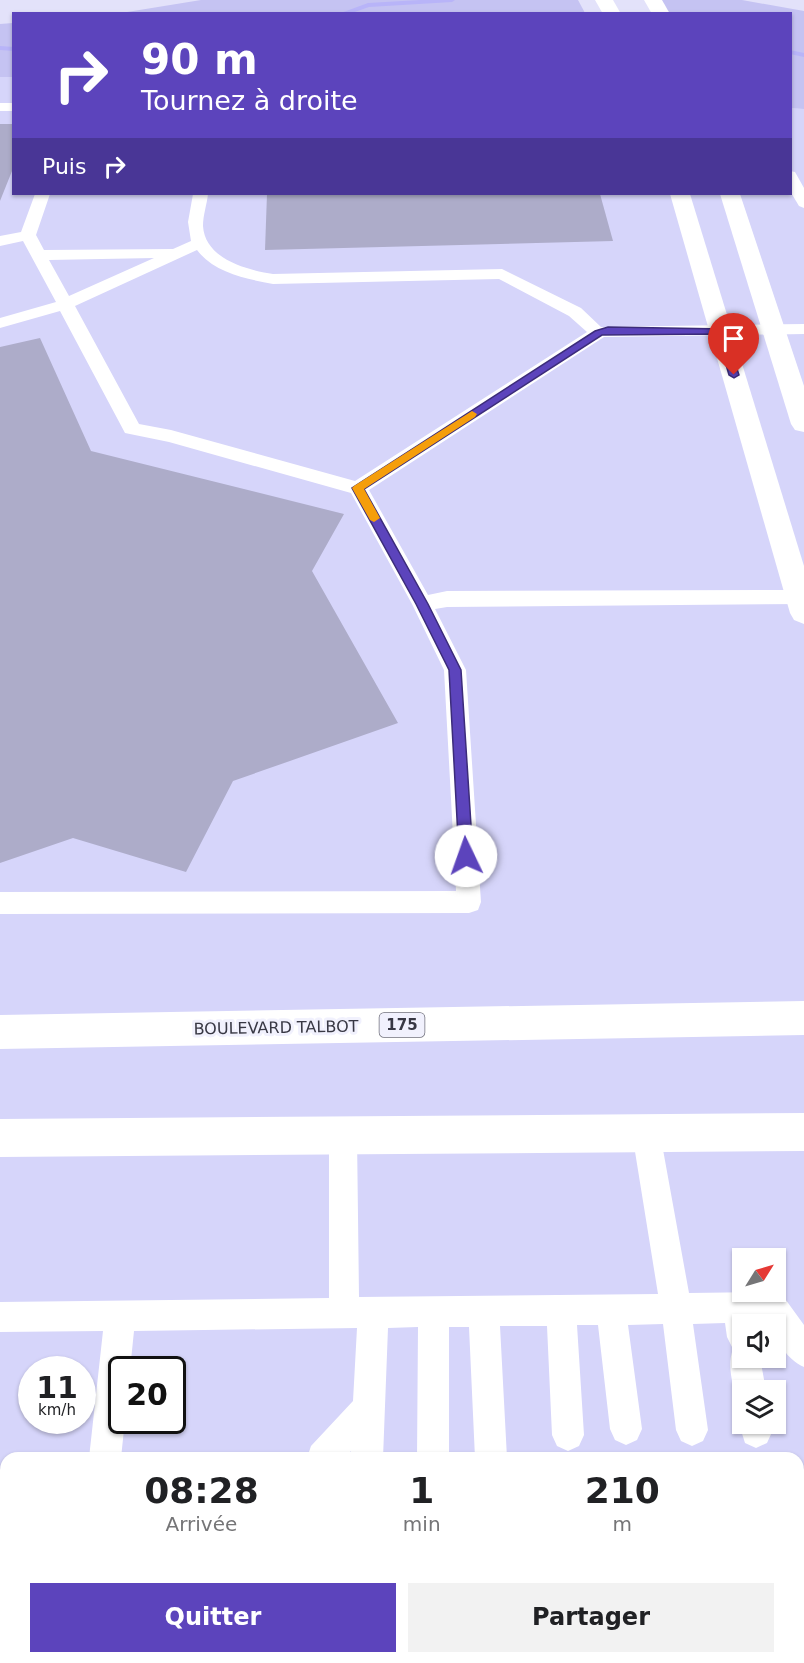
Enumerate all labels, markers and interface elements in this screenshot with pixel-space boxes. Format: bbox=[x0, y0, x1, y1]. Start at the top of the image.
text: 90 m bbox=[141, 35, 258, 84]
icon: right bbox=[42, 36, 120, 114]
text: Tournez à droite bbox=[141, 85, 358, 116]
icon: right bbox=[98, 150, 131, 183]
text: Puis bbox=[42, 154, 86, 179]
pin bbox=[708, 313, 759, 375]
icon: arrive bbox=[717, 322, 750, 355]
position arrow bbox=[434, 824, 498, 888]
road number: 175 bbox=[380, 1013, 424, 1037]
street label: BOULEVARD TALBOT bbox=[193, 1017, 359, 1038]
north arrow bbox=[732, 1248, 786, 1302]
map controls bbox=[732, 1248, 786, 1434]
button: sound bbox=[732, 1314, 786, 1368]
speed limit sign: 20 bbox=[108, 1356, 186, 1434]
text: 11 bbox=[36, 1370, 78, 1405]
button: layers bbox=[732, 1380, 786, 1434]
text: km/h bbox=[38, 1401, 76, 1419]
text: 08:28 bbox=[144, 1470, 259, 1511]
text: 1 bbox=[409, 1470, 434, 1511]
text: 210 bbox=[585, 1470, 660, 1511]
text: Arrivée bbox=[166, 1512, 237, 1536]
text: min bbox=[403, 1512, 441, 1536]
text: m bbox=[613, 1512, 632, 1536]
button: Quitter bbox=[30, 1583, 396, 1652]
button: Partager bbox=[408, 1583, 774, 1652]

